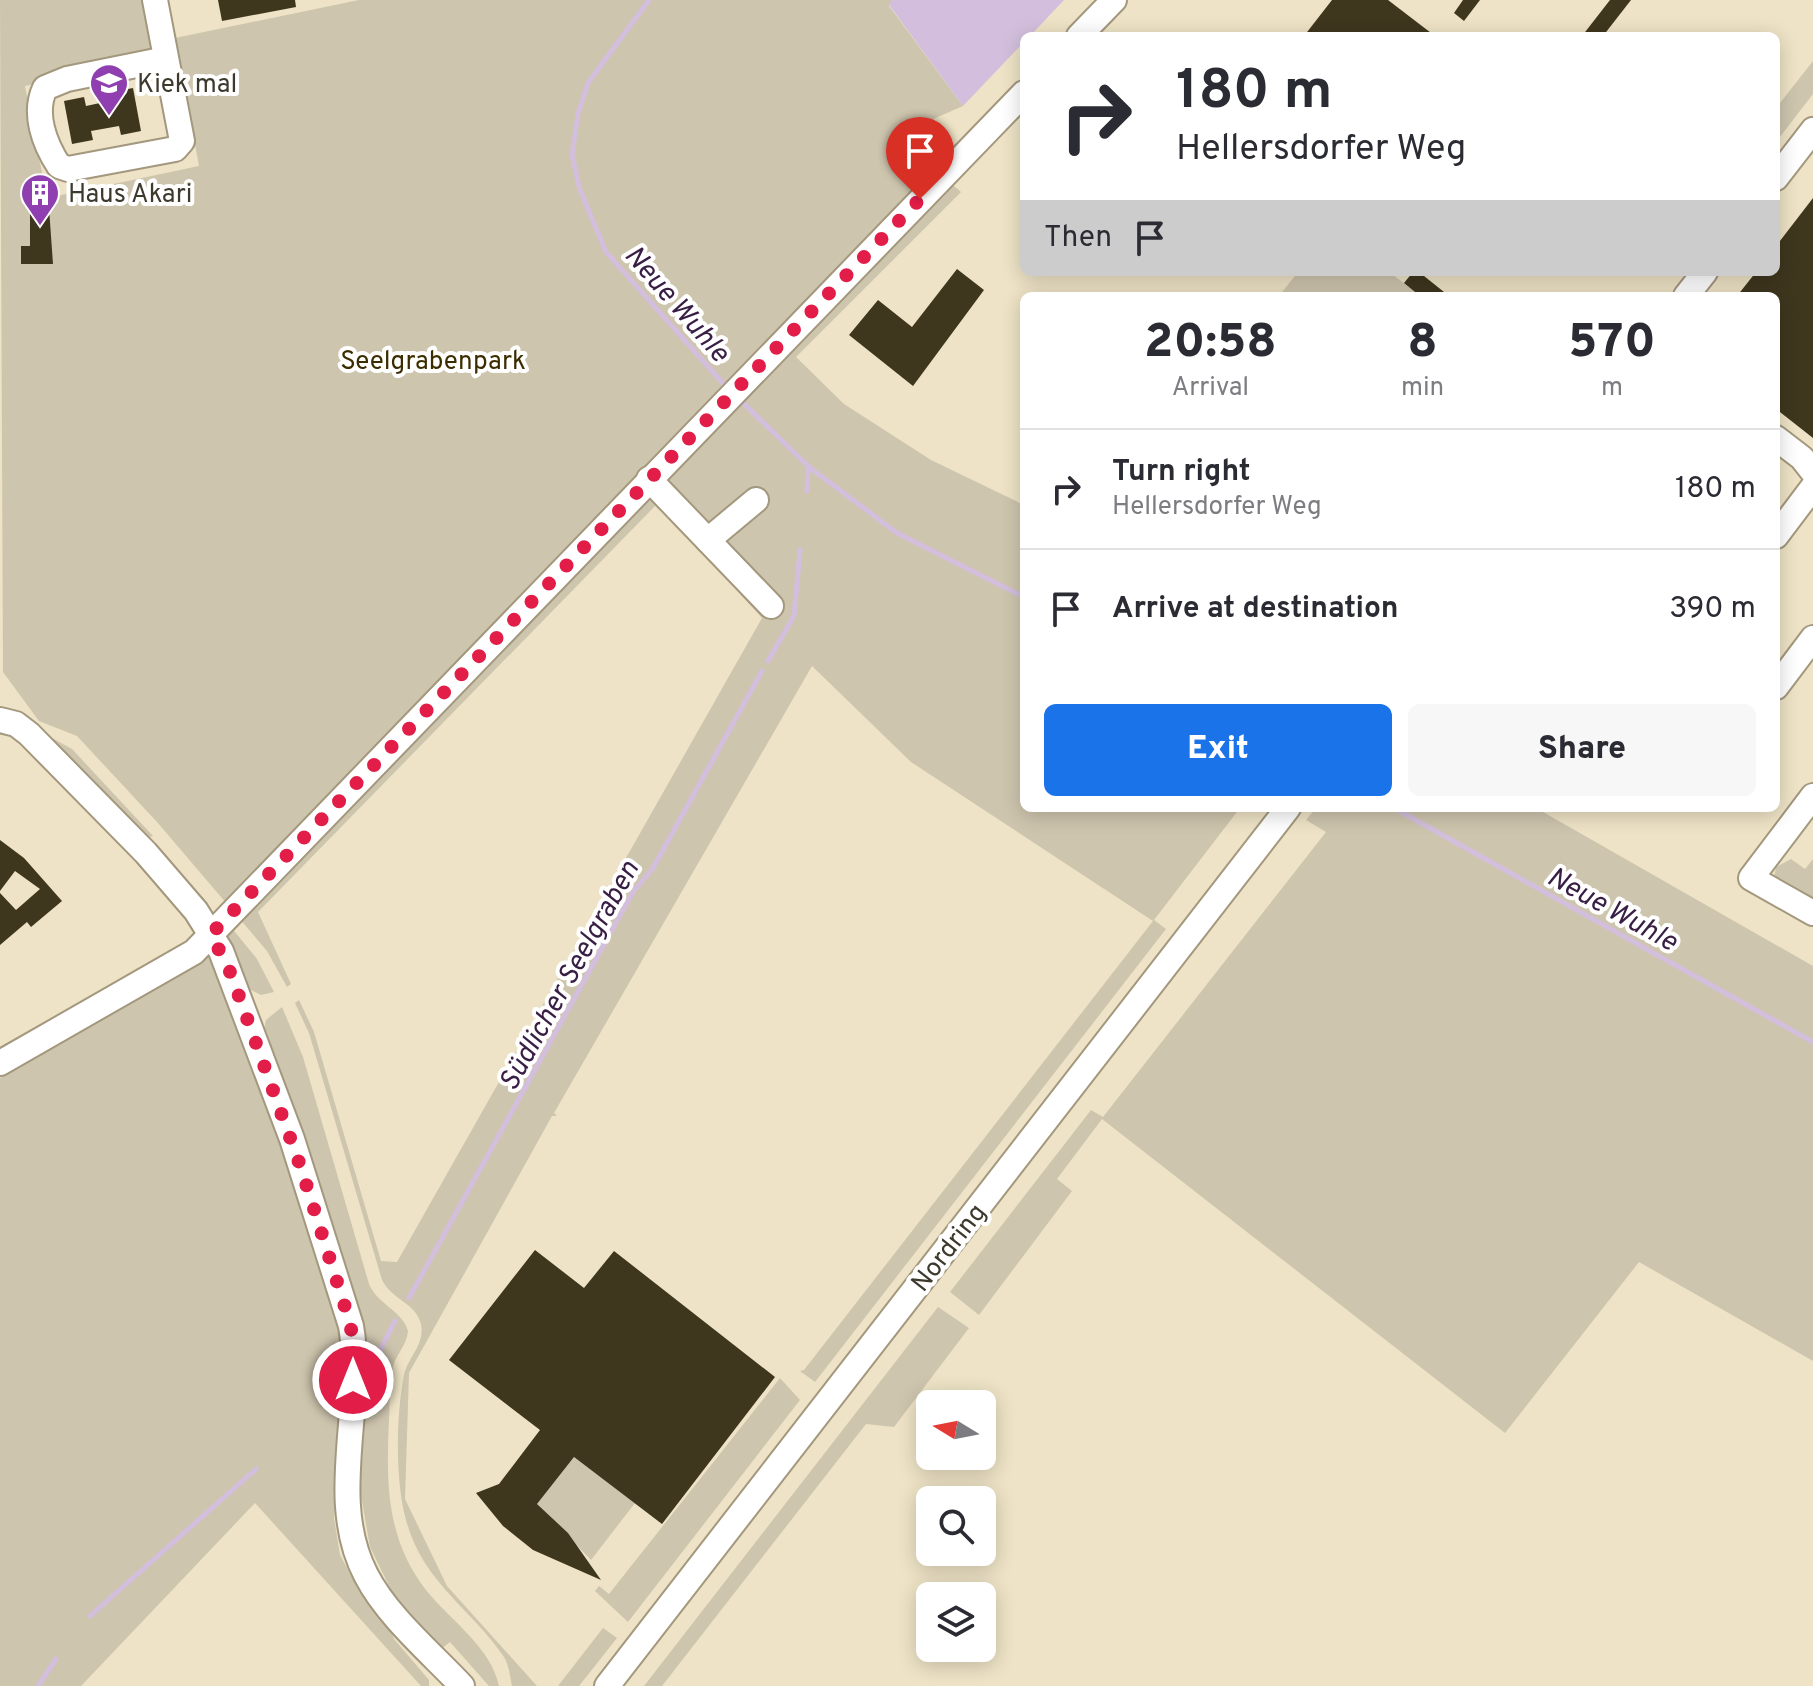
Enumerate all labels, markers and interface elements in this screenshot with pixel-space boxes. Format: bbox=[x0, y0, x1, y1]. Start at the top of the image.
text: 180 m bbox=[1176, 58, 1333, 128]
school or university icon: Kiek mal bbox=[88, 62, 130, 117]
icon: right bbox=[1044, 64, 1148, 168]
place label: Kiek mal bbox=[137, 69, 237, 102]
pin bbox=[886, 117, 954, 199]
text: Hellersdorfer Weg bbox=[1176, 127, 1466, 173]
icon: arrive bbox=[898, 129, 942, 173]
building icon: Haus Akari bbox=[19, 172, 61, 227]
place label: Haus Akari bbox=[68, 179, 192, 212]
icon: arrive bbox=[1128, 216, 1172, 260]
text: Then bbox=[1044, 220, 1112, 257]
water label: Neue Wuhle bbox=[615, 239, 737, 371]
text: 20:58 bbox=[1144, 314, 1277, 374]
text: 8 bbox=[1407, 314, 1438, 374]
text: 570 bbox=[1568, 314, 1656, 374]
park label: Seelgrabenpark bbox=[340, 346, 526, 379]
text: Arrival bbox=[1172, 372, 1249, 405]
text: min bbox=[1401, 372, 1444, 405]
text: m bbox=[1601, 372, 1623, 405]
text: Turn right bbox=[1112, 454, 1250, 491]
icon: right bbox=[1044, 467, 1088, 511]
text: 180 m bbox=[1675, 471, 1756, 508]
text: Hellersdorfer Weg bbox=[1112, 491, 1322, 524]
icon: arrive bbox=[1044, 587, 1088, 631]
text: Arrive at destination bbox=[1112, 591, 1398, 628]
text: 390 m bbox=[1669, 591, 1756, 628]
button: Exit bbox=[1044, 704, 1392, 796]
button: Share bbox=[1408, 704, 1756, 796]
water label: Südlicher Seelgraben bbox=[492, 855, 649, 1098]
water label: Neue Wuhle bbox=[1540, 860, 1683, 961]
street label: Nordring bbox=[905, 1198, 995, 1299]
position arrow bbox=[311, 1338, 395, 1422]
north arrow bbox=[916, 1390, 996, 1470]
map controls bbox=[916, 1390, 996, 1662]
button: search bbox=[916, 1486, 996, 1566]
button: layers bbox=[916, 1582, 996, 1662]

